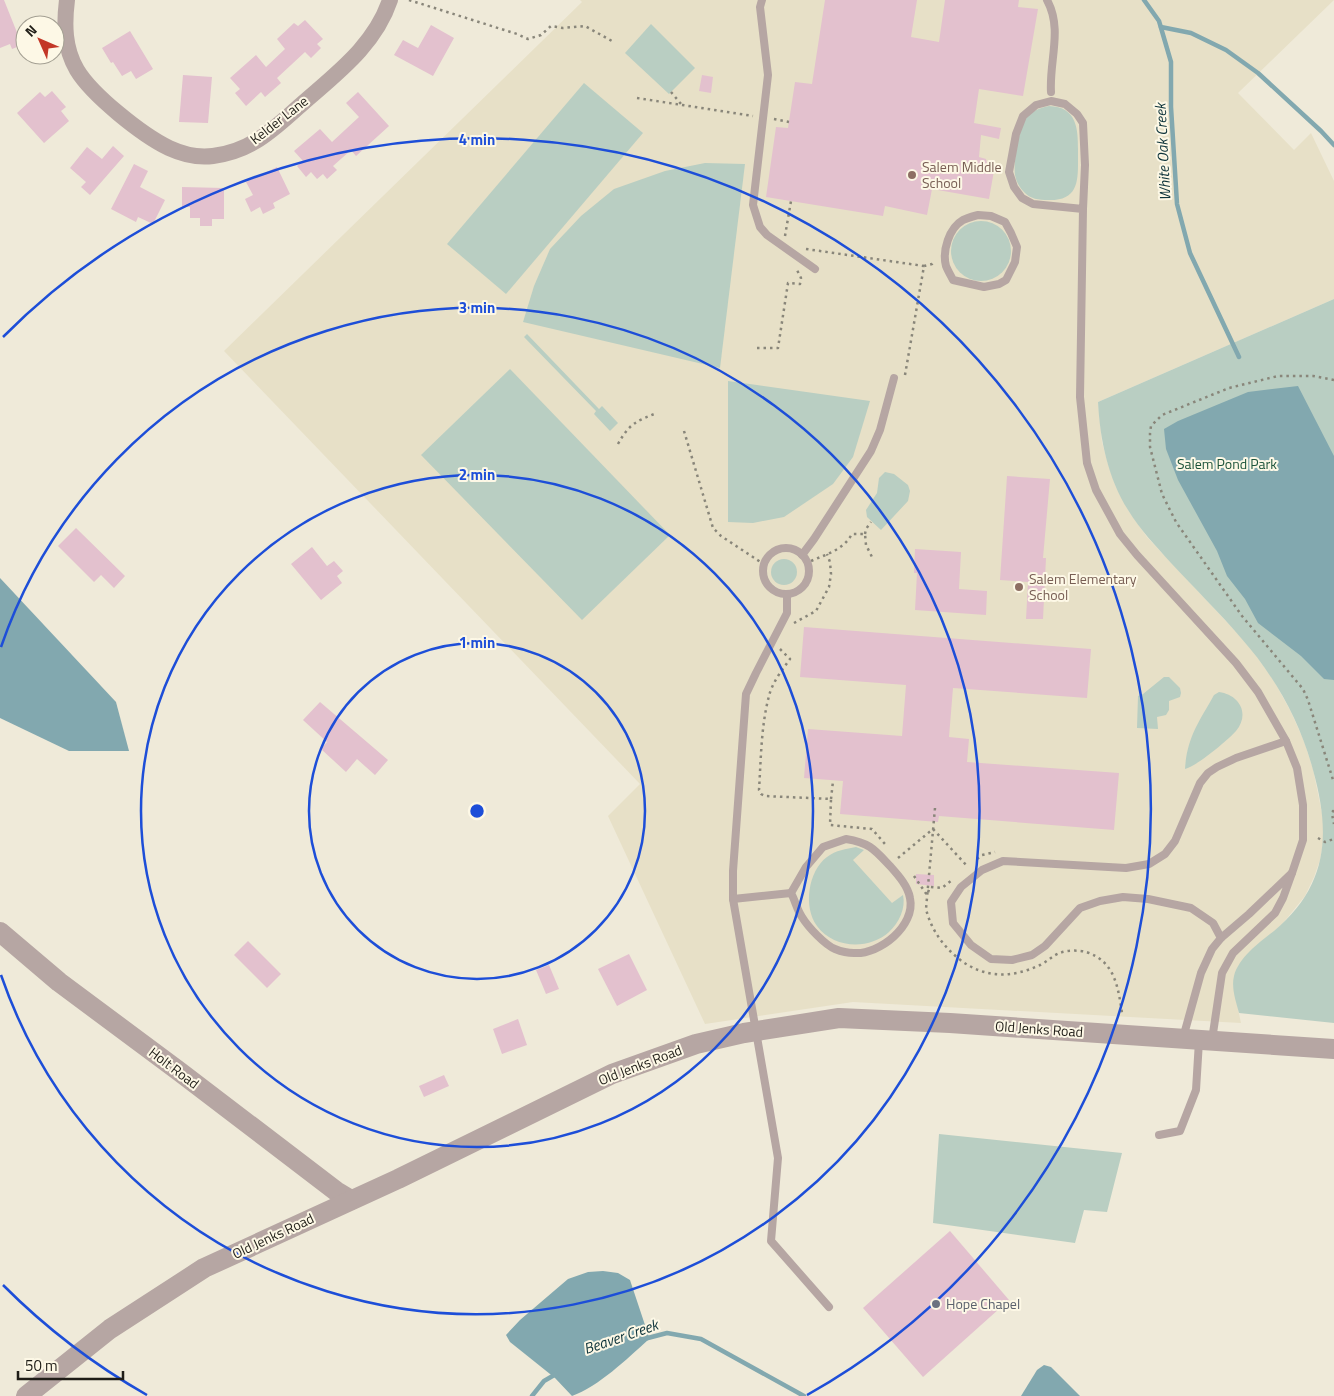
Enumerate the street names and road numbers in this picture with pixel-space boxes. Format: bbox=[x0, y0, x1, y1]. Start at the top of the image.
street label: Kelder Lane bbox=[245, 90, 312, 149]
street label: Old Jenks Road bbox=[994, 1015, 1084, 1042]
street label: Old Jenks Road bbox=[595, 1039, 685, 1090]
street label: Holt Road bbox=[145, 1042, 204, 1094]
street label: Old Jenks Road bbox=[228, 1207, 317, 1264]

